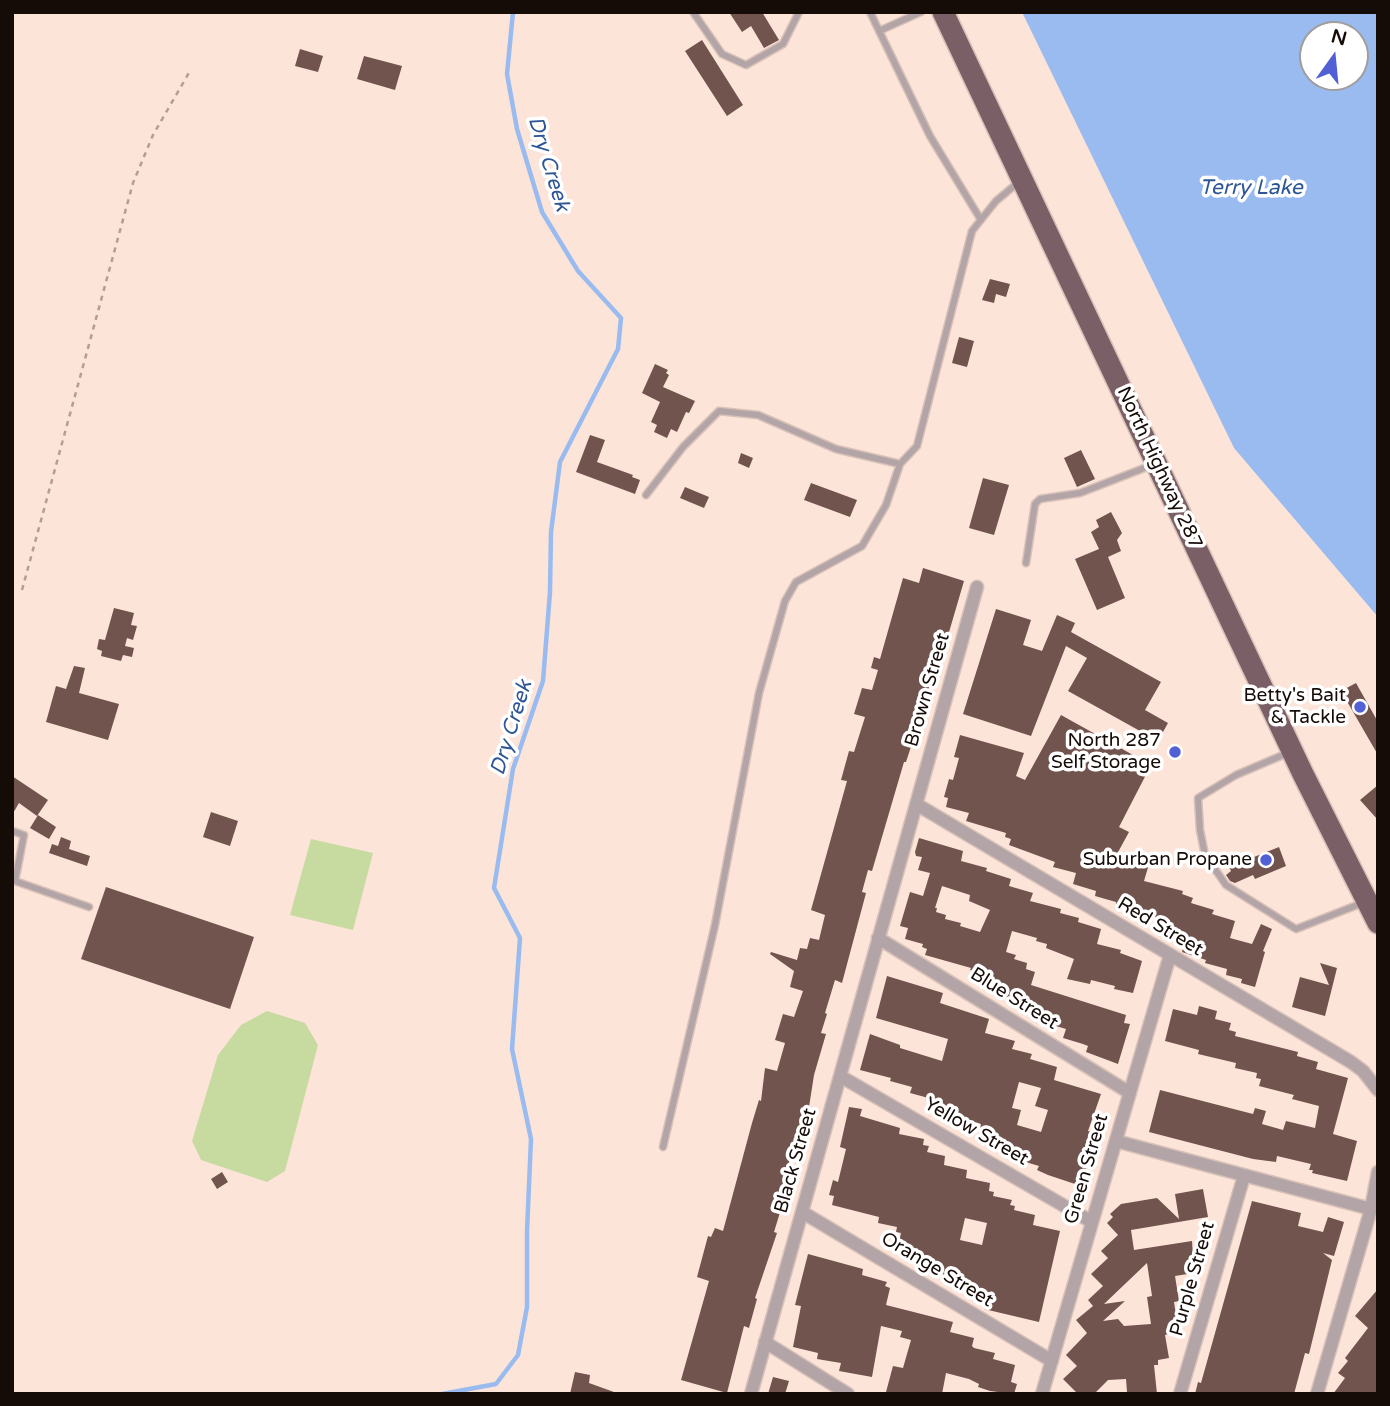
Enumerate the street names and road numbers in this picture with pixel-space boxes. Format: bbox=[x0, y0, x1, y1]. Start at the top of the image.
street label: North Highway 287 bbox=[1111, 383, 1207, 553]
street label: Brown Street bbox=[901, 630, 955, 750]
street label: Red Street bbox=[1113, 893, 1207, 961]
street label: Blue Street bbox=[966, 963, 1062, 1035]
street label: Yellow Street bbox=[920, 1093, 1032, 1171]
street label: Black Street bbox=[770, 1106, 822, 1216]
street label: Green Street bbox=[1060, 1111, 1114, 1227]
street label: Purple Street bbox=[1166, 1219, 1220, 1339]
street label: Orange Street bbox=[877, 1228, 997, 1312]

